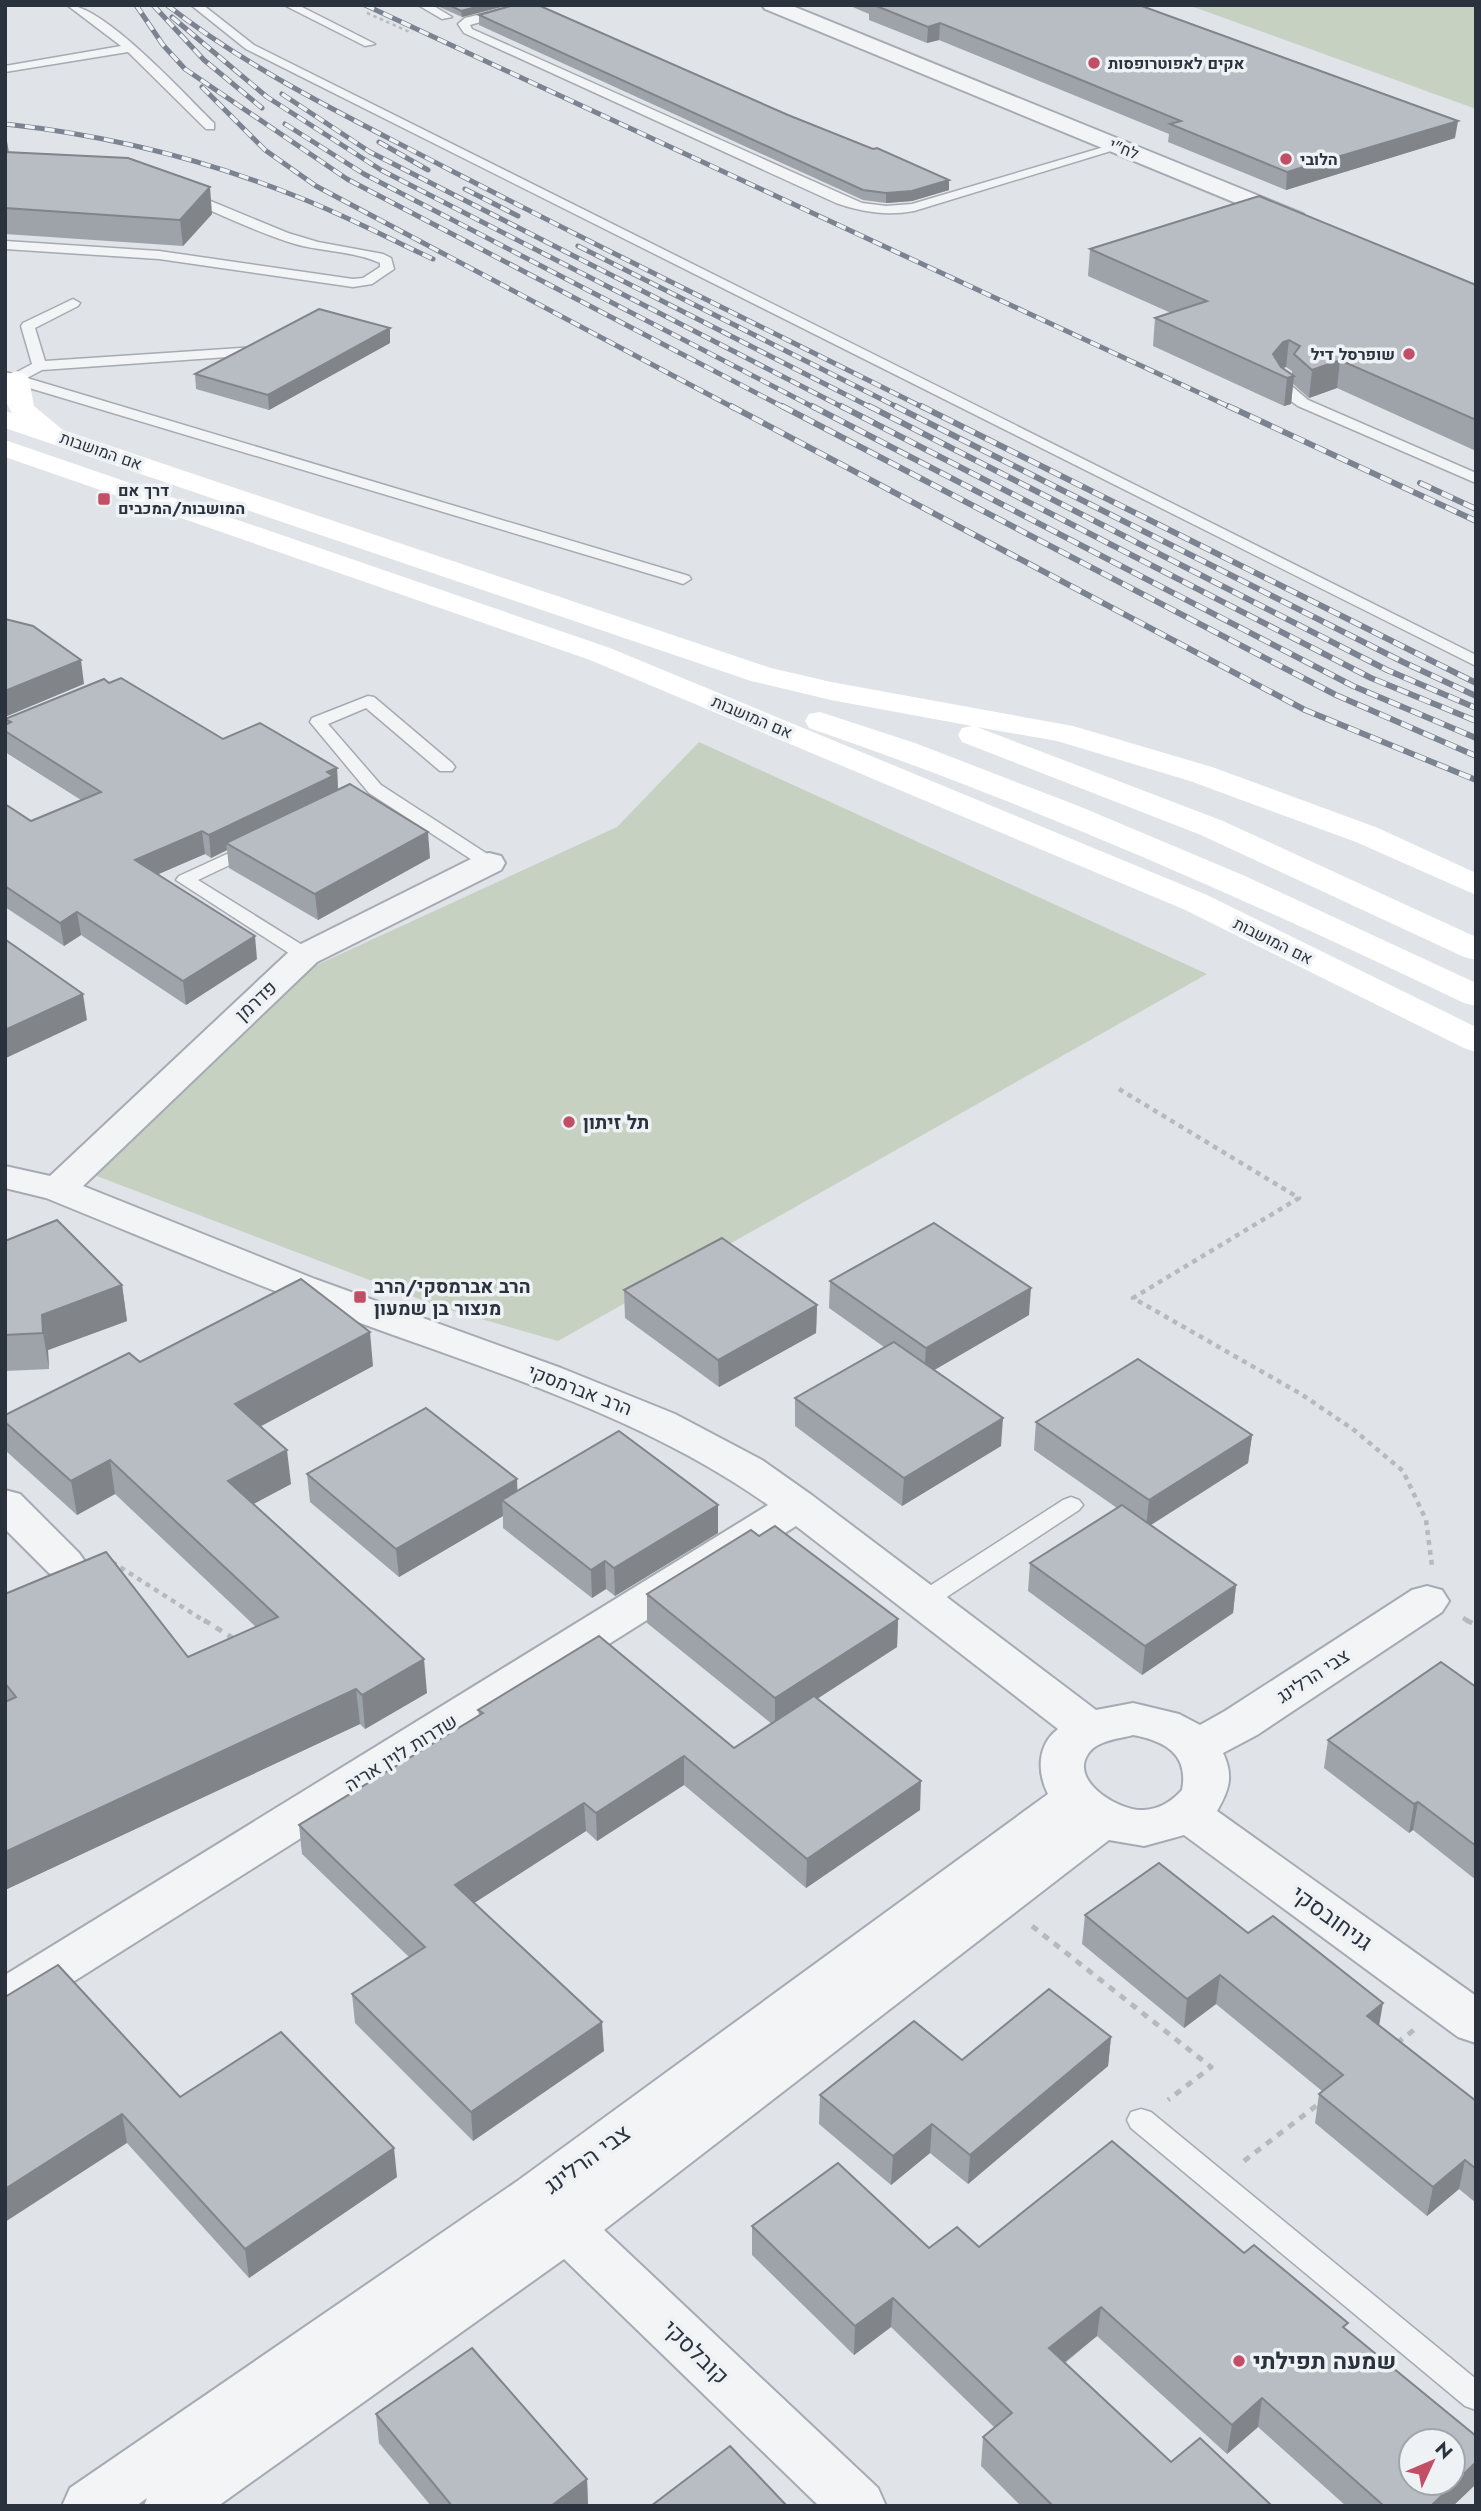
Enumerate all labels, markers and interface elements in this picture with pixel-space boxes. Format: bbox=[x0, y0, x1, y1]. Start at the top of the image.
place label: אקים לאפוטרופסות bbox=[1108, 52, 1245, 75]
marker: אקים לאפוטרופסות bbox=[1086, 55, 1102, 71]
street label: לח"י bbox=[1106, 133, 1142, 165]
place label: הלובי bbox=[1300, 148, 1338, 171]
marker: הלובי bbox=[1278, 151, 1294, 167]
place label: שופרסל דיל bbox=[1311, 343, 1395, 366]
marker: שופרסל דיל bbox=[1401, 346, 1417, 362]
street label: אם המושבות bbox=[57, 426, 145, 476]
place label: דרך אם המושבות/המכבים bbox=[118, 479, 245, 520]
marker: דרך אם המושבות/המכבים bbox=[96, 491, 112, 507]
street label: אם המושבות bbox=[708, 690, 796, 744]
street label: אם המושבות bbox=[1230, 912, 1316, 970]
street label: פדרמן bbox=[229, 975, 283, 1027]
place label: תל זיתון bbox=[583, 1109, 649, 1136]
marker: תל זיתון bbox=[561, 1114, 577, 1130]
place label: הרב אברמסקי/הרב מנצור בן שמעון bbox=[374, 1273, 530, 1322]
marker: הרב אברמסקי/הרב מנצור בן שמעון bbox=[352, 1289, 368, 1305]
street label: הרב אברמסקי bbox=[524, 1358, 636, 1422]
street label: צבי הרלינג bbox=[1271, 1642, 1355, 1710]
street label: שדרות לוין אריה bbox=[340, 1708, 462, 1798]
street label: גניחובסקי bbox=[1284, 1877, 1380, 1959]
street label: צבי הרלינג bbox=[537, 2116, 637, 2202]
street label: קובלסקי bbox=[655, 2312, 737, 2392]
place label: שמעה תפילתי bbox=[1253, 2344, 1396, 2378]
marker: שמעה תפילתי bbox=[1231, 2353, 1247, 2369]
north arrow bbox=[1397, 2427, 1467, 2497]
text: N bbox=[1429, 2436, 1459, 2465]

